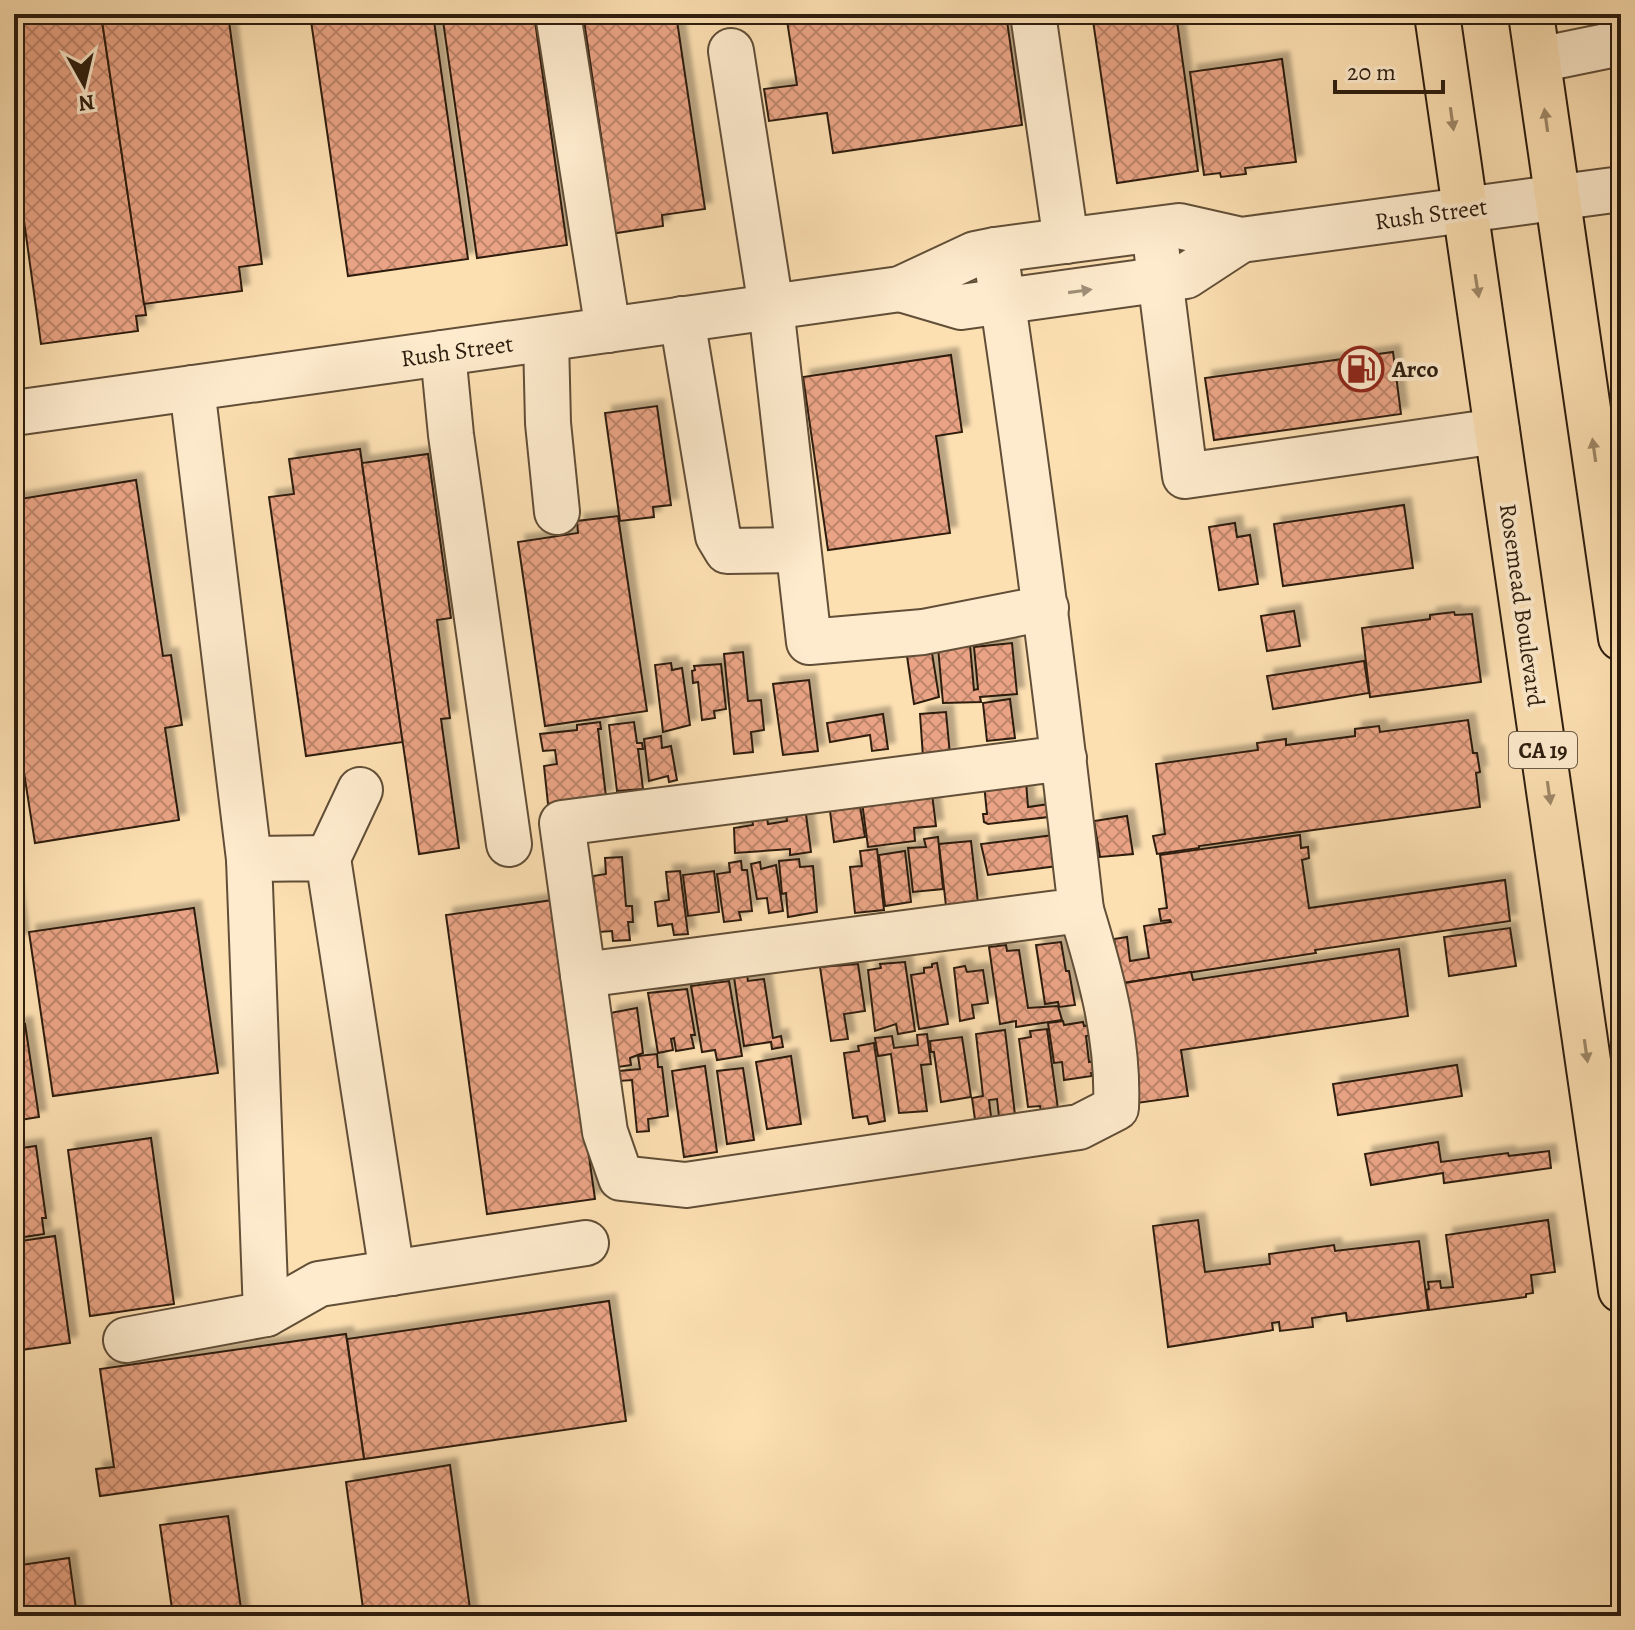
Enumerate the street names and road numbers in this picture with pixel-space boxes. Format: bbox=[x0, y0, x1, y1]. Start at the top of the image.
street label: Rush Street bbox=[1373, 190, 1489, 238]
street label: Rush Street bbox=[399, 327, 515, 375]
street label: Rosemead Boulevard bbox=[1492, 501, 1552, 709]
road number: CA 19 bbox=[1509, 732, 1577, 768]

